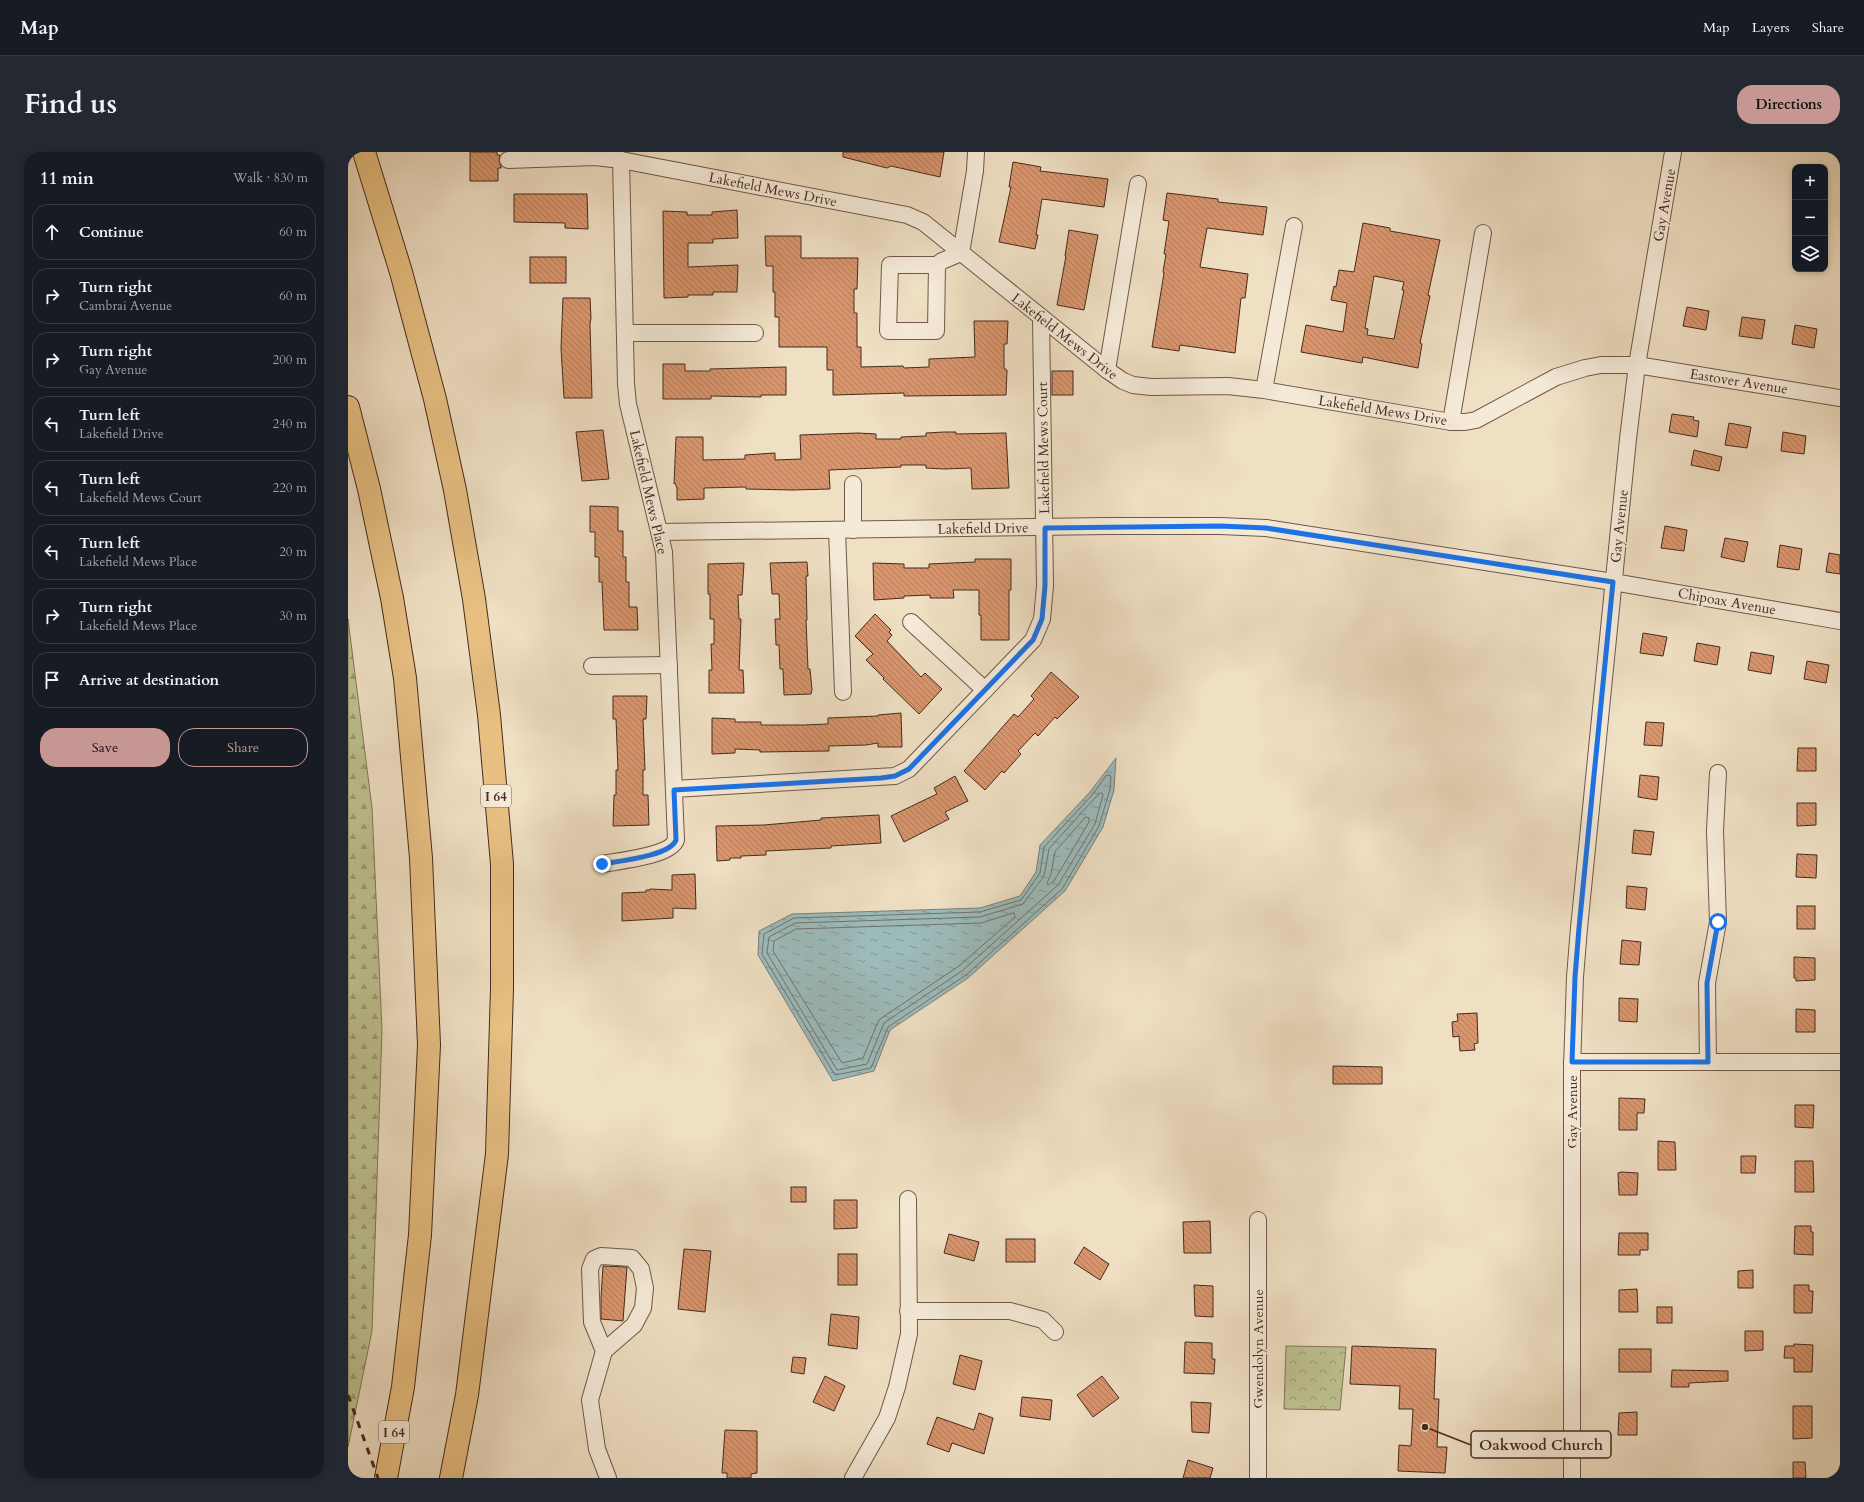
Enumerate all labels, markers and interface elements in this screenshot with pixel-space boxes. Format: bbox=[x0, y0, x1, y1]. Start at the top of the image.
text: Map bbox=[20, 15, 59, 41]
text: Map bbox=[1703, 18, 1730, 37]
text: Layers bbox=[1752, 18, 1790, 37]
text: Share bbox=[1812, 18, 1844, 37]
text: Find us bbox=[24, 85, 117, 123]
button: Directions bbox=[1737, 85, 1840, 124]
map controls bbox=[1792, 164, 1828, 272]
button: + bbox=[1792, 164, 1828, 200]
text: 11 min bbox=[40, 167, 94, 190]
street label: Gay Avenue bbox=[1649, 167, 1680, 243]
street label: Lakefield Mews Drive bbox=[707, 168, 839, 211]
text: Walk · 830 m bbox=[233, 169, 308, 187]
button: − bbox=[1792, 200, 1828, 236]
icon: ahead bbox=[41, 221, 63, 243]
text: Continue bbox=[79, 222, 144, 242]
text: 60 m bbox=[279, 223, 307, 241]
button: layers bbox=[1792, 236, 1828, 272]
text: Turn right bbox=[79, 277, 152, 297]
icon: right bbox=[41, 285, 63, 307]
text: 60 m bbox=[279, 287, 307, 305]
street label: Lakefield Mews Drive bbox=[1007, 289, 1122, 384]
text: Cambrai Avenue bbox=[79, 297, 172, 315]
text: Turn right bbox=[79, 341, 152, 361]
icon: right bbox=[41, 349, 63, 371]
text: 200 m bbox=[273, 351, 307, 369]
text: Gay Avenue bbox=[79, 361, 147, 379]
street label: Eastover Avenue bbox=[1689, 364, 1789, 399]
street label: Lakefield Mews Court bbox=[1033, 381, 1054, 514]
street label: Lakefield Mews Drive bbox=[1317, 391, 1449, 430]
text: Turn left bbox=[79, 405, 140, 425]
icon: left bbox=[41, 413, 63, 435]
text: 240 m bbox=[273, 415, 307, 433]
text: Lakefield Drive bbox=[79, 425, 164, 443]
street label: Lakefield Mews Place bbox=[625, 428, 672, 556]
text: Turn left bbox=[79, 469, 140, 489]
icon: left bbox=[41, 477, 63, 499]
text: 220 m bbox=[273, 479, 307, 497]
street label: Gay Avenue bbox=[1606, 488, 1633, 564]
text: Lakefield Mews Court bbox=[79, 489, 202, 507]
street label: Lakefield Drive bbox=[937, 518, 1029, 539]
text: Turn left bbox=[79, 533, 140, 553]
icon: left bbox=[41, 541, 63, 563]
text: 20 m bbox=[279, 543, 307, 561]
text: Lakefield Mews Place bbox=[79, 553, 197, 571]
street label: Chipoax Avenue bbox=[1676, 583, 1778, 619]
text: Turn right bbox=[79, 597, 152, 617]
icon: right bbox=[41, 605, 63, 627]
text: 30 m bbox=[279, 607, 307, 625]
text: Lakefield Mews Place bbox=[79, 617, 197, 635]
icon: arrive bbox=[41, 669, 63, 691]
text: Arrive at destination bbox=[79, 670, 219, 690]
button: Save bbox=[40, 728, 170, 767]
button: Share bbox=[178, 728, 308, 767]
road number: I 64 bbox=[481, 785, 511, 807]
route end bbox=[593, 855, 611, 873]
route start bbox=[1709, 913, 1727, 931]
street label: Gay Avenue bbox=[1563, 1075, 1582, 1149]
street label: Gwendolyn Avenue bbox=[1249, 1289, 1268, 1409]
road number: I 64 bbox=[379, 1421, 409, 1443]
callout: Oakwood Church bbox=[1471, 1431, 1611, 1458]
text: Oakwood Church bbox=[1479, 1435, 1604, 1455]

